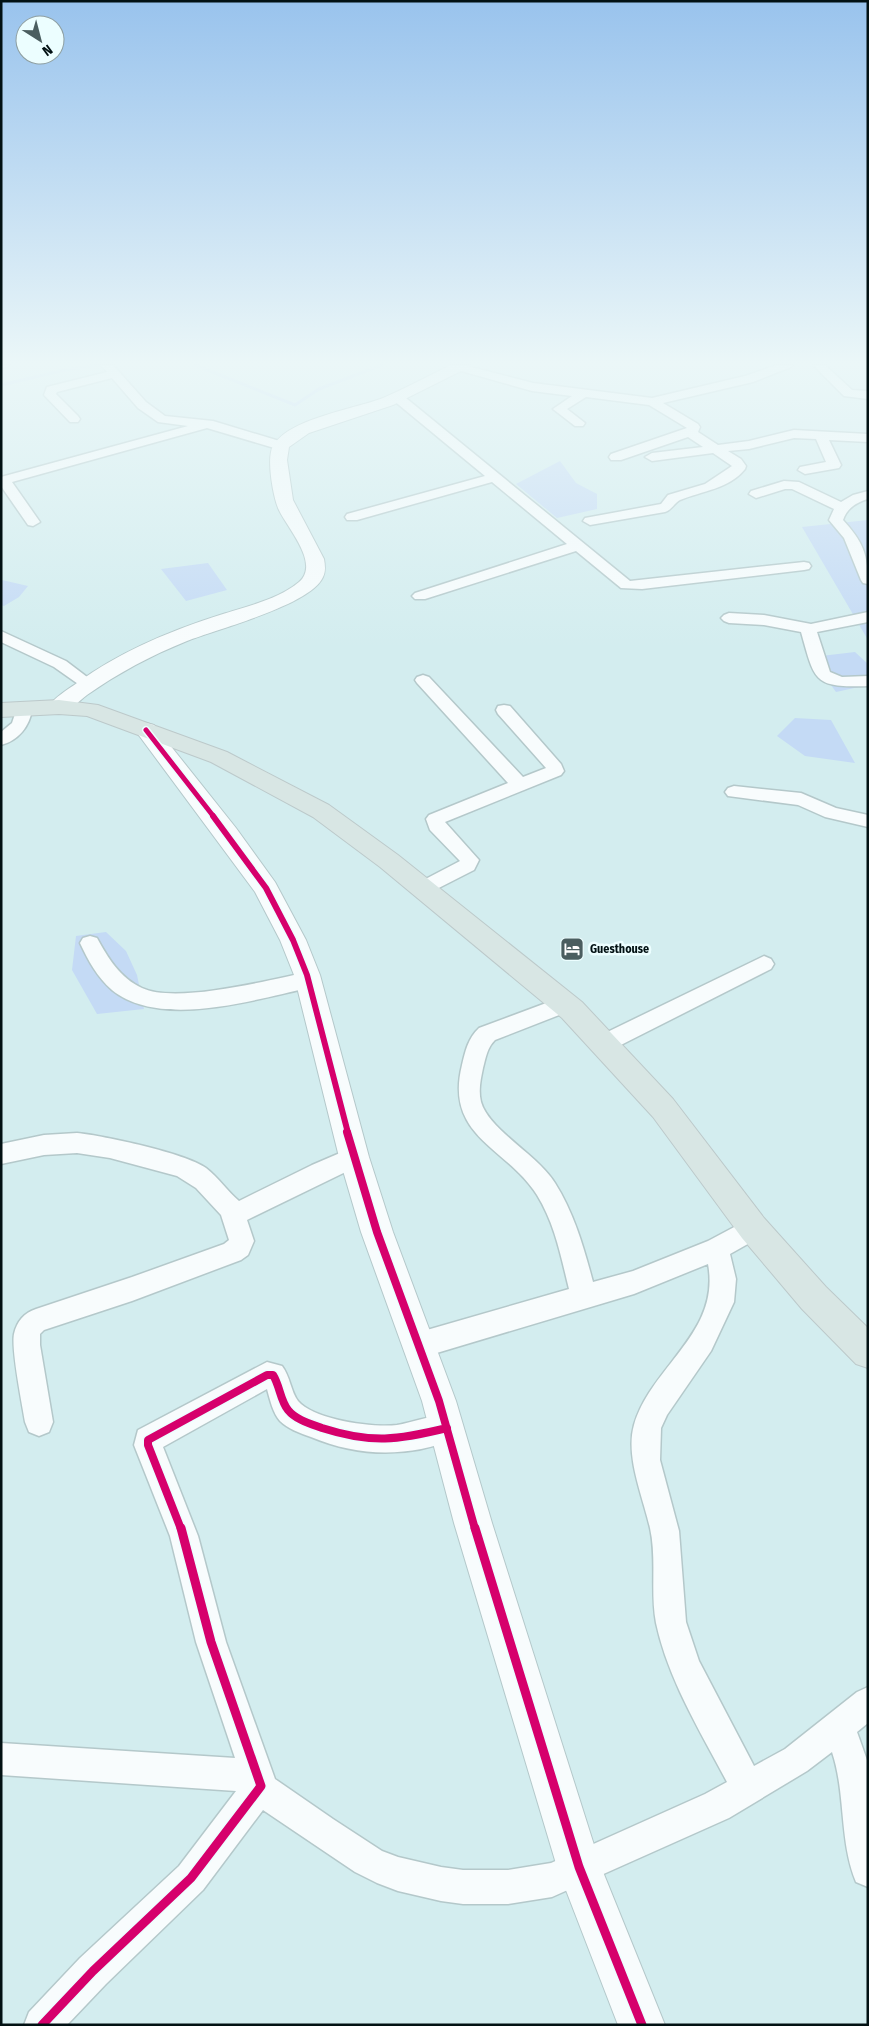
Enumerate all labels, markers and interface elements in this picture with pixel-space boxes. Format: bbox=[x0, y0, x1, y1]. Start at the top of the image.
north arrow bbox=[15, 15, 65, 65]
text: N bbox=[39, 41, 56, 59]
hotel icon: Guesthouse bbox=[559, 936, 585, 962]
place label: Guesthouse bbox=[590, 942, 649, 956]

